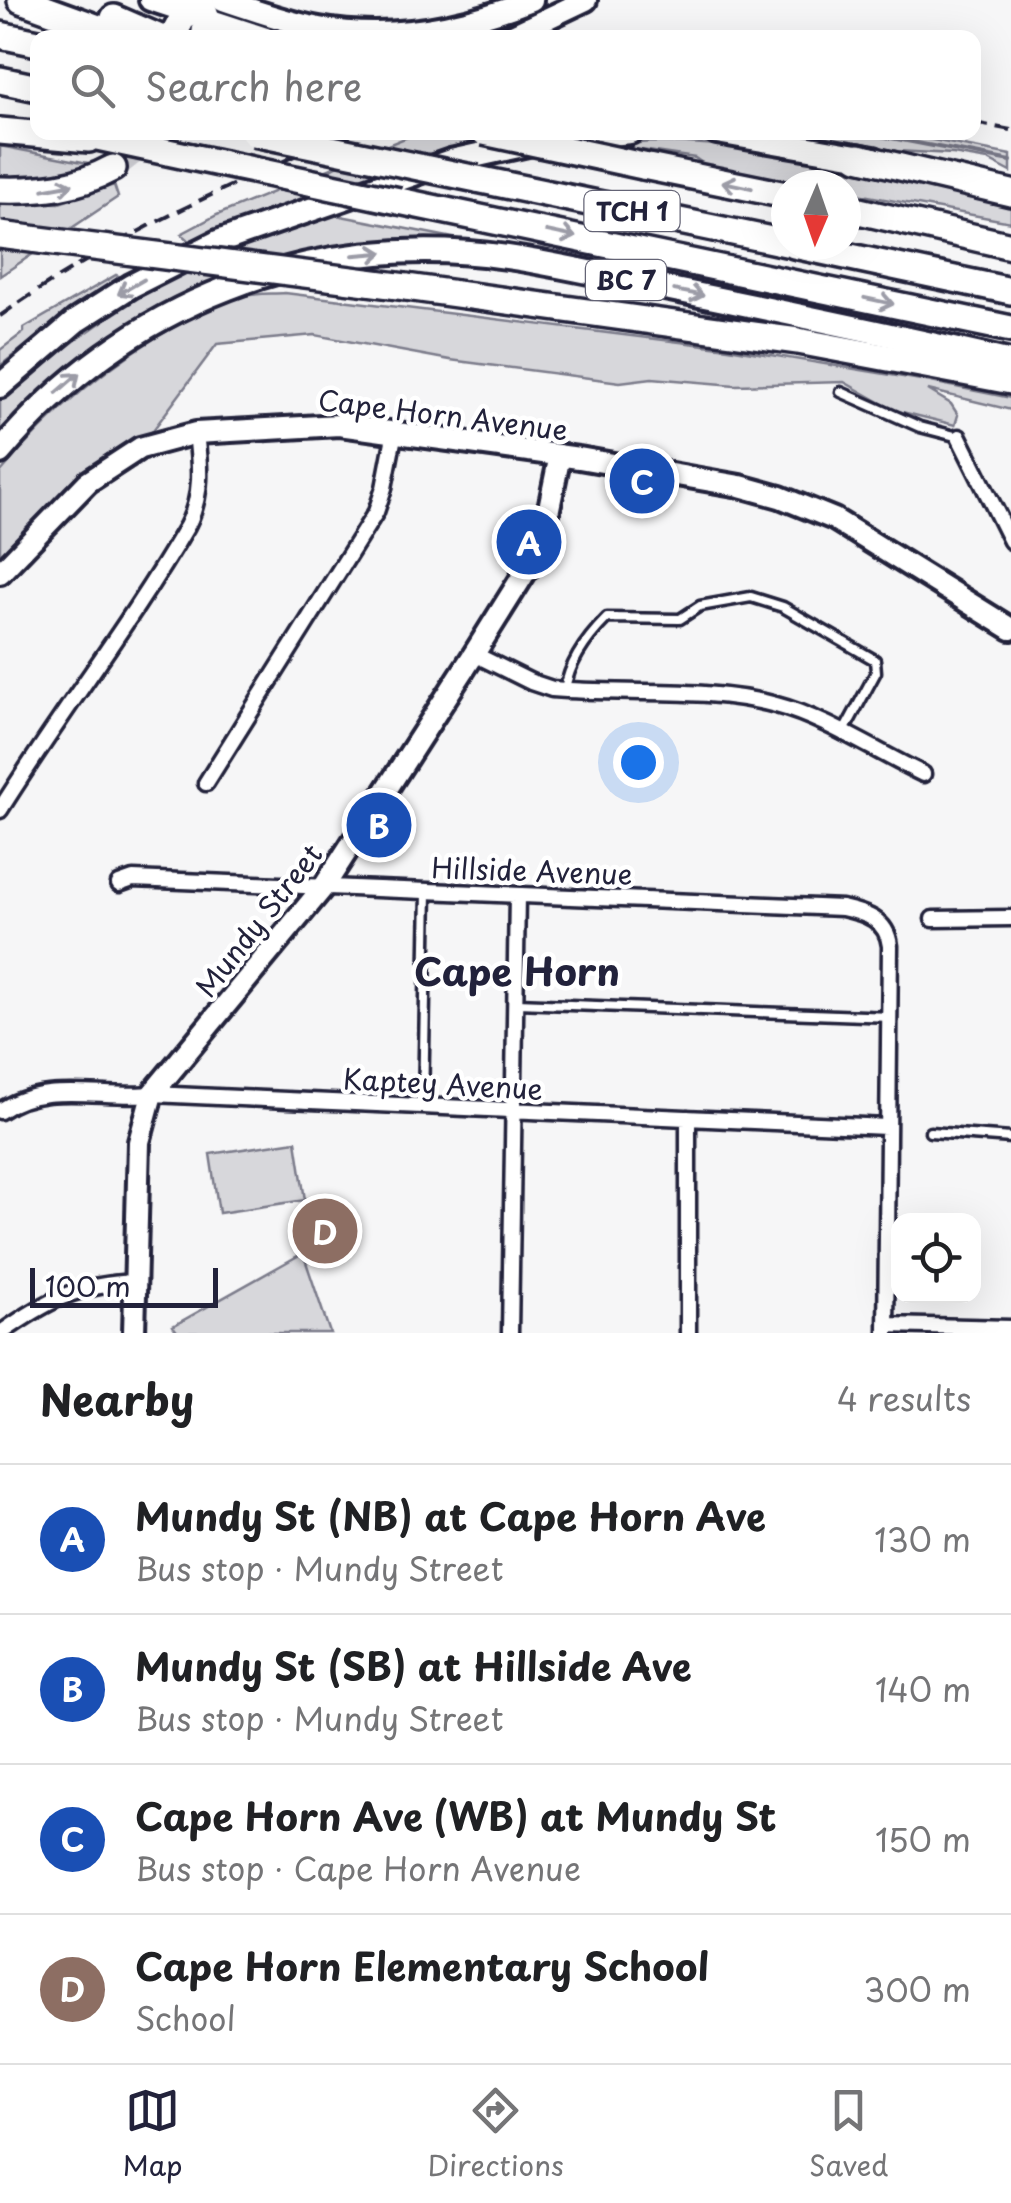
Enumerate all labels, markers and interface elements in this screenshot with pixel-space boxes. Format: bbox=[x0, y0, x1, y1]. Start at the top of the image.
search box bbox=[30, 30, 981, 140]
text: Search here bbox=[145, 57, 362, 114]
icon: search bbox=[65, 58, 120, 113]
north arrow bbox=[771, 170, 861, 260]
one-way arrow bbox=[722, 175, 754, 194]
one-way arrow bbox=[41, 177, 74, 196]
road number: TCH 1 bbox=[584, 191, 680, 231]
one-way arrow bbox=[544, 226, 576, 244]
one-way arrow bbox=[351, 244, 384, 263]
road number: BC 7 bbox=[586, 260, 666, 300]
one-way arrow bbox=[117, 277, 146, 297]
one-way arrow bbox=[672, 284, 704, 303]
one-way arrow bbox=[862, 293, 894, 311]
one-way arrow bbox=[55, 371, 80, 394]
street label: Cape Horn Avenue bbox=[316, 377, 570, 451]
pin: C bbox=[610, 444, 674, 518]
pin: A bbox=[496, 504, 562, 580]
your location bbox=[613, 737, 664, 788]
pin: B bbox=[346, 788, 412, 862]
street label: Mundy Street bbox=[184, 834, 332, 1006]
street label: Hillside Avenue bbox=[431, 845, 633, 895]
district label: Cape Horn bbox=[414, 942, 620, 999]
street label: Kaptey Avenue bbox=[342, 1056, 544, 1110]
pin: D bbox=[292, 1194, 358, 1268]
map controls bbox=[891, 1213, 981, 1303]
button: locate bbox=[891, 1213, 981, 1303]
scale bar bbox=[30, 1263, 218, 1308]
text: 100 m bbox=[45, 1264, 131, 1307]
text: Nearby bbox=[40, 1367, 194, 1430]
text: 4 results bbox=[837, 1374, 971, 1422]
text: Mundy St (NB) at Cape Horn Ave bbox=[135, 1487, 766, 1544]
text: A bbox=[60, 1515, 85, 1563]
text: 130 m bbox=[874, 1515, 971, 1563]
text: Bus stop · Mundy Street bbox=[135, 1544, 504, 1592]
text: Mundy St (SB) at Hillside Ave bbox=[135, 1637, 692, 1694]
text: B bbox=[62, 1665, 83, 1713]
text: 140 m bbox=[875, 1665, 971, 1713]
text: Bus stop · Mundy Street bbox=[135, 1694, 504, 1742]
text: Cape Horn Ave (WB) at Mundy St bbox=[135, 1787, 776, 1844]
text: C bbox=[60, 1815, 85, 1863]
text: 150 m bbox=[875, 1815, 971, 1863]
text: Bus stop · Cape Horn Avenue bbox=[135, 1844, 581, 1892]
text: Cape Horn Elementary School bbox=[135, 1937, 709, 1994]
text: D bbox=[60, 1965, 85, 2013]
text: 300 m bbox=[863, 1965, 971, 2013]
text: School bbox=[135, 1994, 236, 2042]
tab: Map bbox=[123, 2083, 182, 2186]
tab: Directions bbox=[428, 2083, 564, 2186]
tab: Saved bbox=[809, 2083, 888, 2186]

